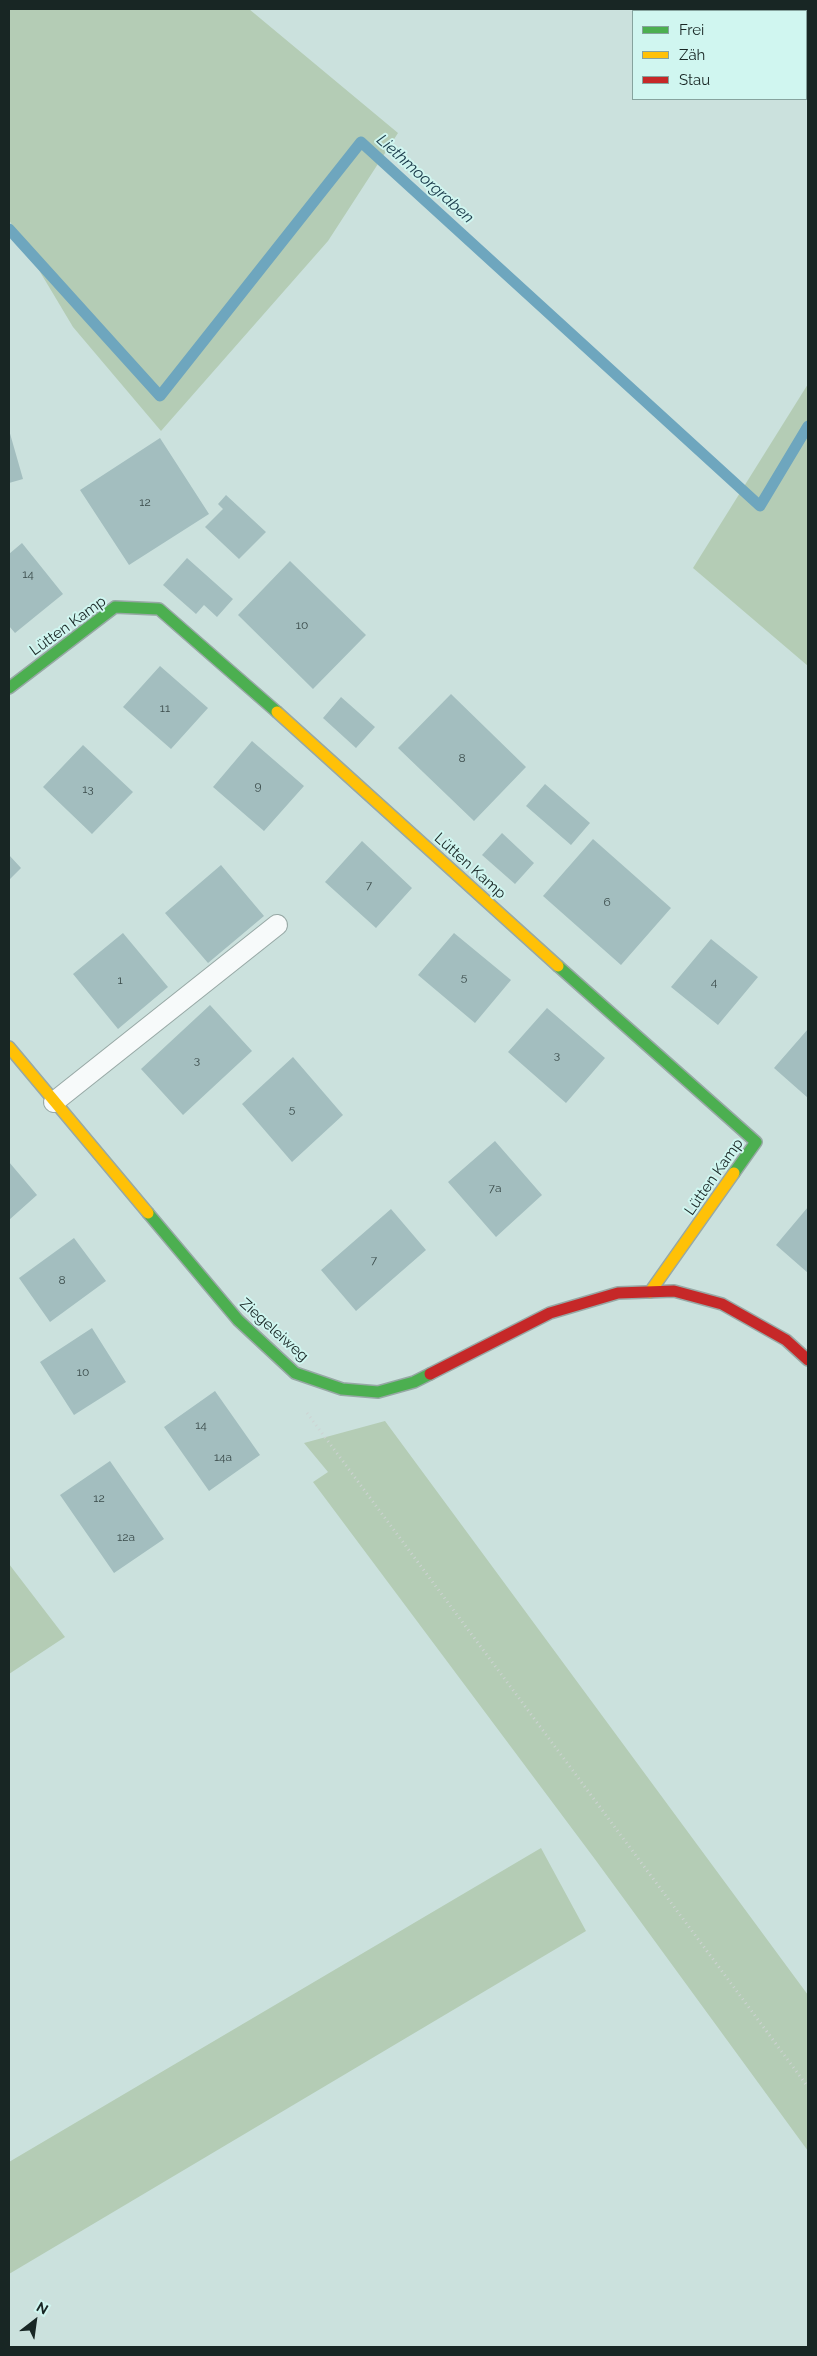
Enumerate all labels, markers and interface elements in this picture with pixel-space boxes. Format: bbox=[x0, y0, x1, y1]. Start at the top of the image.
legend bbox=[632, 10, 807, 100]
text: Frei bbox=[679, 21, 704, 39]
text: Zäh bbox=[679, 46, 705, 64]
text: Stau bbox=[679, 71, 710, 89]
water label: Liethmoorgraben bbox=[373, 130, 477, 228]
house number: 12 bbox=[139, 495, 151, 509]
house number: 14 bbox=[22, 567, 34, 581]
street label: Lütten Kamp bbox=[26, 592, 110, 660]
house number: 10 bbox=[296, 618, 308, 632]
house number: 11 bbox=[160, 701, 170, 715]
house number: 8 bbox=[458, 751, 466, 765]
house number: 9 bbox=[254, 779, 262, 793]
house number: 13 bbox=[82, 782, 94, 796]
street label: Lütten Kamp bbox=[431, 829, 509, 903]
house number: 7 bbox=[366, 878, 372, 892]
house number: 6 bbox=[603, 895, 611, 909]
house number: 5 bbox=[461, 970, 467, 984]
house number: 1 bbox=[117, 973, 123, 987]
house number: 4 bbox=[711, 975, 717, 989]
house number: 3 bbox=[554, 1048, 560, 1062]
house number: 3 bbox=[194, 1053, 200, 1067]
house number: 5 bbox=[289, 1102, 295, 1116]
street label: Lütten Kamp bbox=[681, 1135, 747, 1219]
house number: 7a bbox=[489, 1181, 501, 1195]
house number: 7 bbox=[371, 1253, 377, 1267]
house number: 8 bbox=[58, 1273, 66, 1287]
street label: Ziegeleiweg bbox=[236, 1295, 312, 1365]
house number: 10 bbox=[77, 1365, 89, 1379]
house number: 14 bbox=[195, 1418, 207, 1432]
house number: 14a bbox=[214, 1450, 232, 1464]
house number: 12 bbox=[93, 1491, 105, 1505]
house number: 12a bbox=[117, 1530, 135, 1544]
north arrow bbox=[10, 2296, 60, 2346]
text: N bbox=[34, 2298, 51, 2318]

